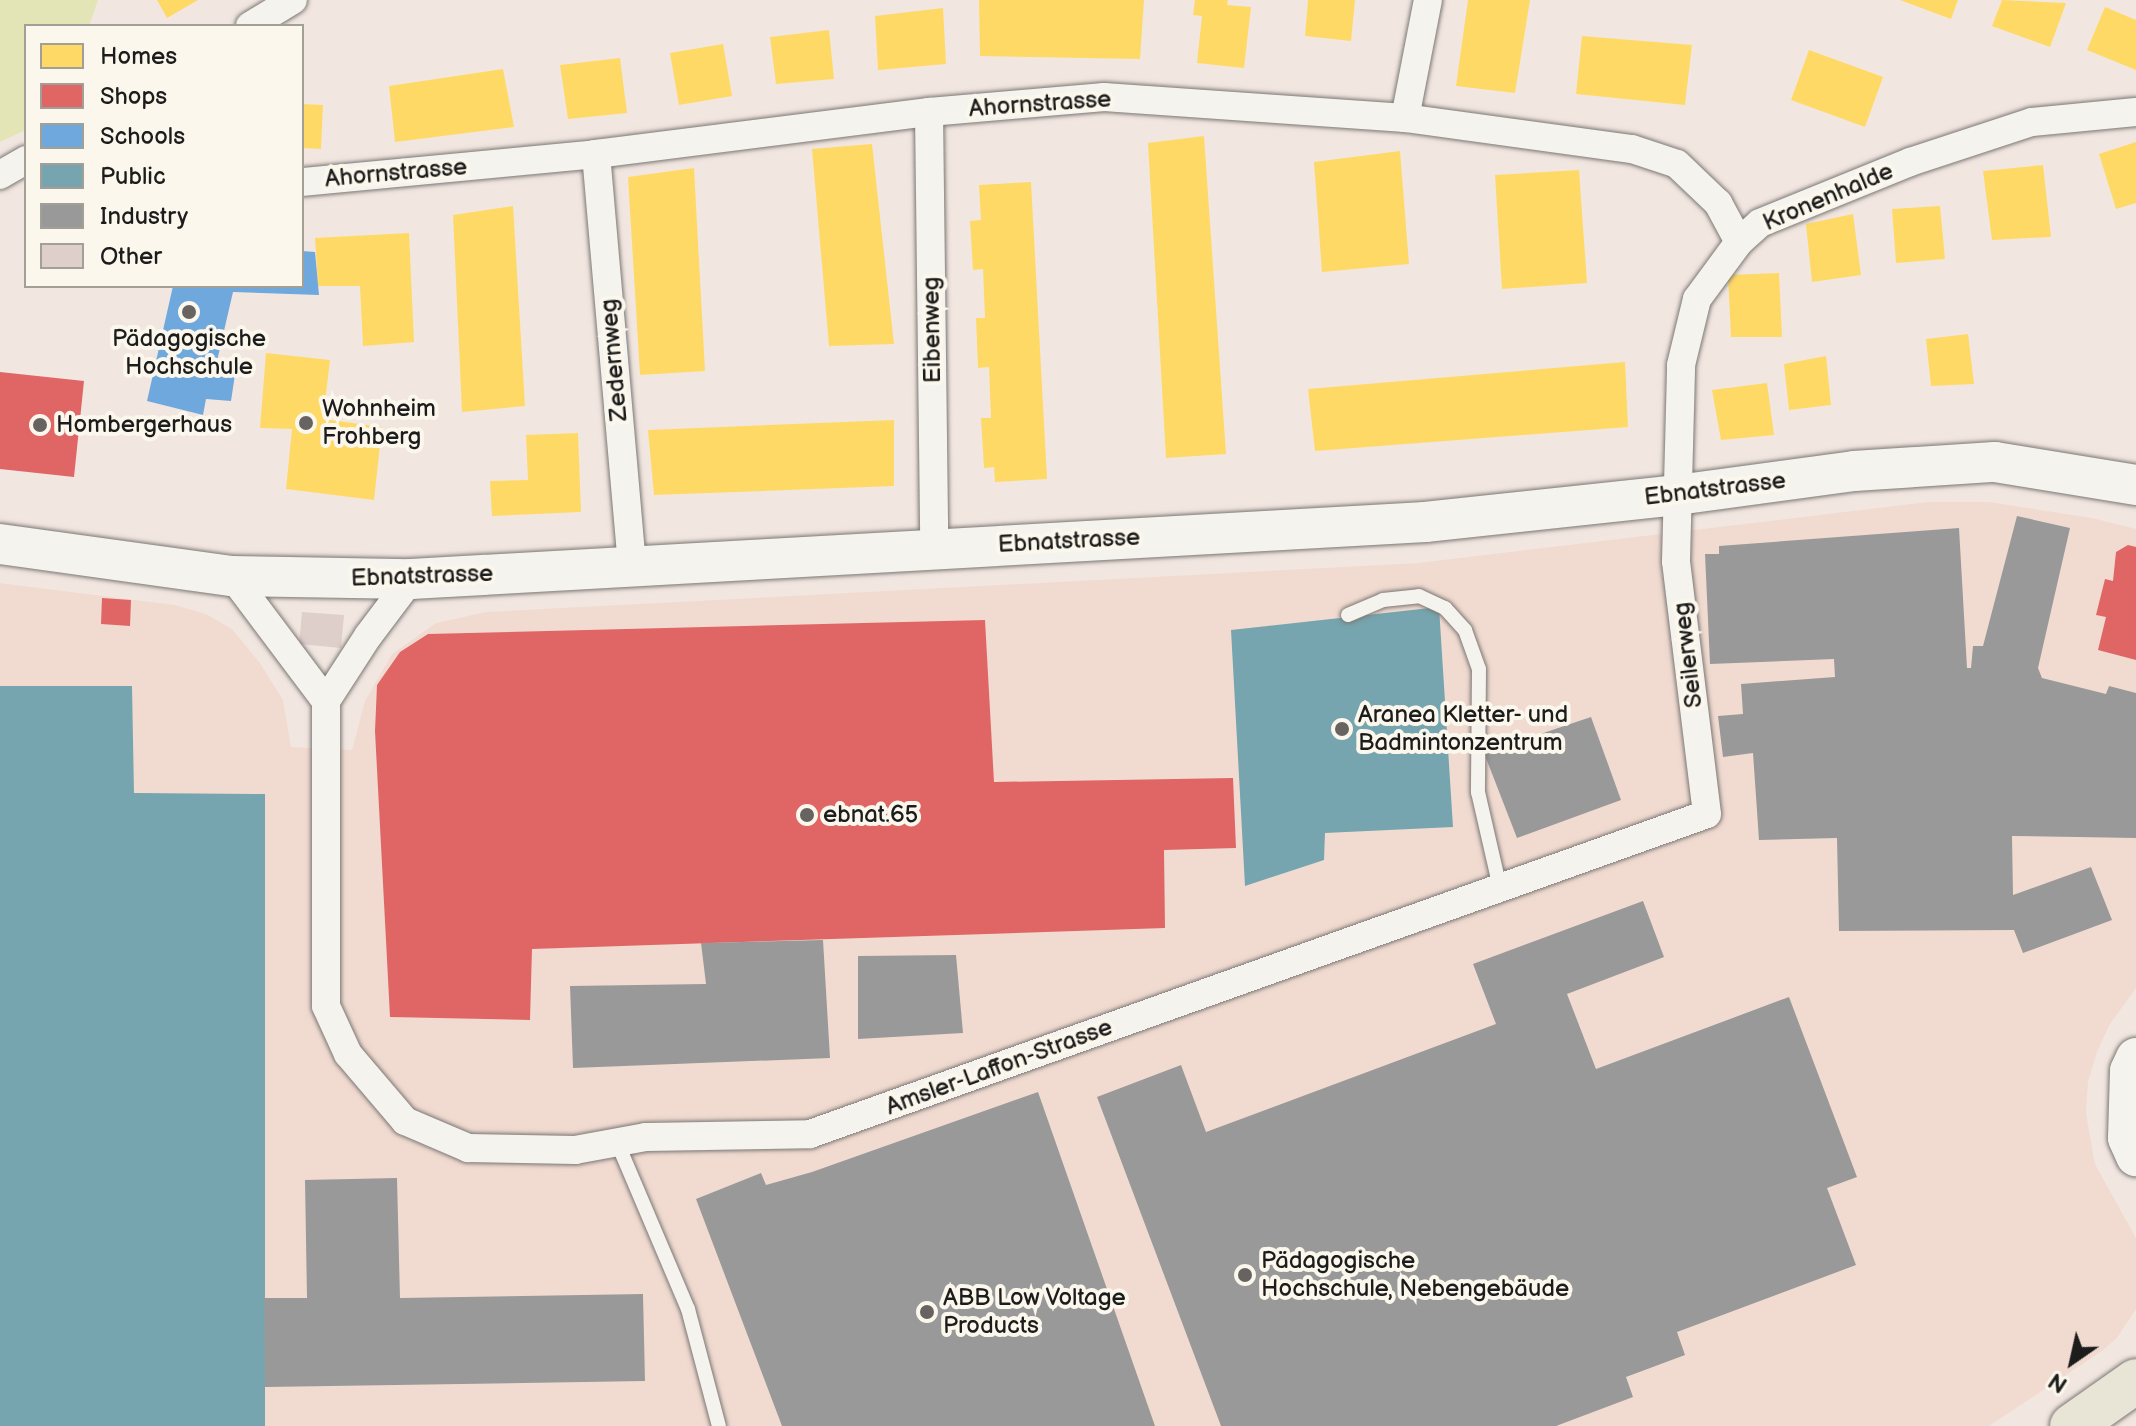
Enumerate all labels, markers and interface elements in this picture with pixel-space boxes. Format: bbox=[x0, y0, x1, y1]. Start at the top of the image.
legend bbox=[24, 24, 304, 288]
text: Homes bbox=[100, 42, 177, 71]
text: Shops bbox=[100, 82, 167, 111]
street label: Ahornstrasse bbox=[968, 85, 1112, 123]
text: Schools bbox=[100, 122, 185, 151]
street label: Ahornstrasse bbox=[324, 152, 468, 194]
street label: Kronenhalde bbox=[1759, 157, 1897, 237]
text: Public bbox=[100, 162, 166, 191]
text: Industry bbox=[100, 202, 188, 231]
text: Other bbox=[100, 242, 162, 271]
street label: Eibenweg bbox=[917, 276, 947, 384]
street label: Zedernweg bbox=[594, 298, 634, 422]
marker: Pädagogische Hochschule bbox=[180, 303, 198, 321]
place label: Pädagogische Hochschule bbox=[112, 325, 266, 381]
place label: Wohnheim Frohberg bbox=[322, 395, 436, 451]
place label: Hombergerhaus bbox=[56, 411, 232, 439]
marker: Wohnheim Frohberg bbox=[297, 414, 315, 432]
marker: Hombergerhaus bbox=[31, 416, 49, 434]
street label: Ebnatstrasse bbox=[1642, 466, 1788, 512]
street label: Ebnatstrasse bbox=[997, 523, 1141, 559]
street label: Ebnatstrasse bbox=[350, 559, 494, 593]
street label: Seilerweg bbox=[1667, 600, 1709, 710]
place label: Aranea Kletter- und Badmintonzentrum bbox=[1358, 701, 1569, 757]
marker: Aranea Kletter- und Badmintonzentrum bbox=[1333, 720, 1351, 738]
place label: ebnat.65 bbox=[823, 801, 918, 829]
marker: ebnat.65 bbox=[798, 806, 816, 824]
street label: Amsler-Laffon-Strasse bbox=[882, 1013, 1116, 1121]
place label: Pädagogische Hochschule, Nebengebäude bbox=[1261, 1247, 1569, 1303]
marker: Pädagogische Hochschule, Nebengebäude bbox=[1236, 1266, 1254, 1284]
place label: ABB Low Voltage Products bbox=[943, 1284, 1126, 1340]
marker: ABB Low Voltage Products bbox=[918, 1303, 936, 1321]
north arrow bbox=[2032, 1322, 2112, 1402]
text: N bbox=[2044, 1366, 2073, 1398]

